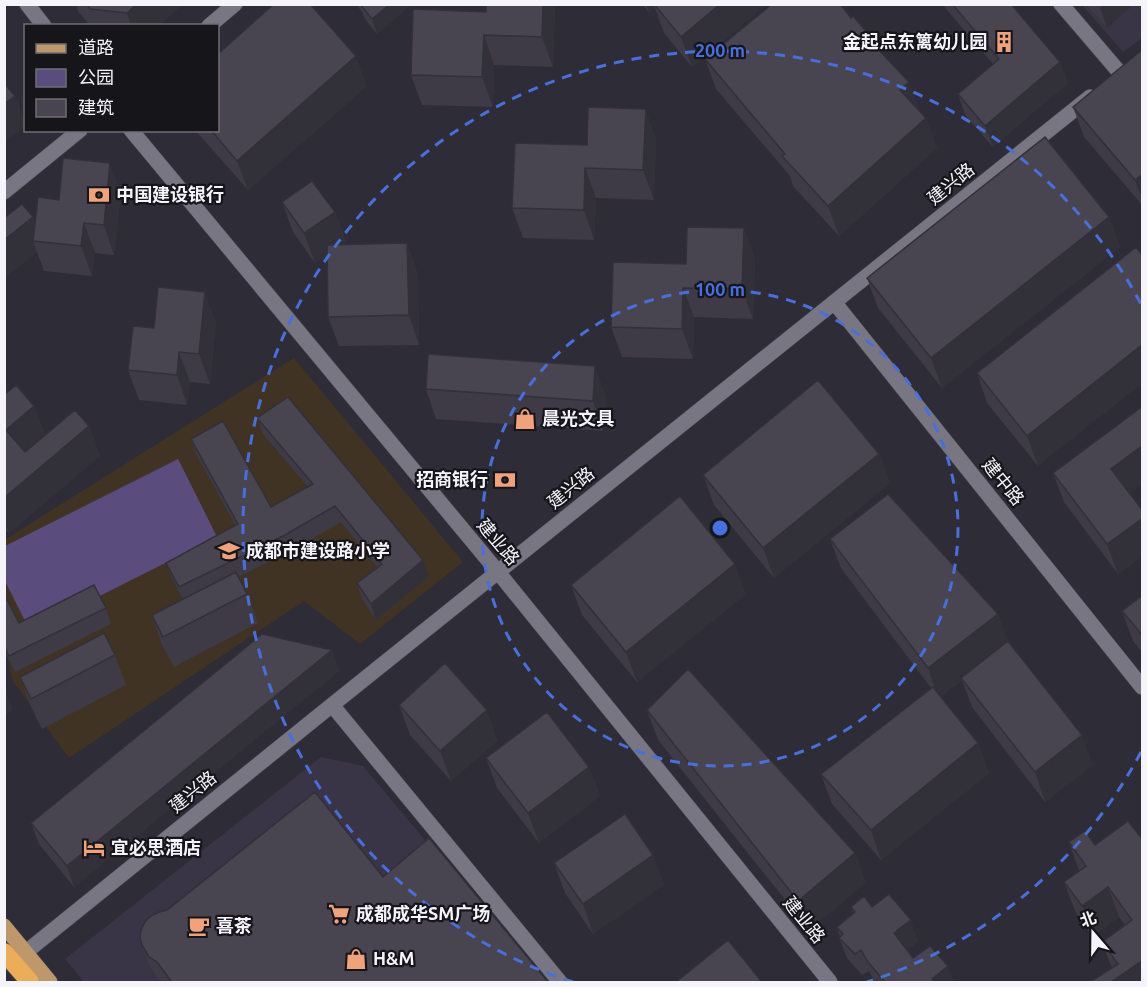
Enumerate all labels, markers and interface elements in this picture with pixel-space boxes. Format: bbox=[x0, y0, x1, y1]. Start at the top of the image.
legend bbox=[24, 24, 219, 132]
building icon: 金起点东篱幼儿园 bbox=[992, 30, 1016, 54]
place label: 金起点东篱幼儿园 bbox=[843, 31, 987, 51]
text: 道路 bbox=[78, 37, 114, 57]
text: 200 m bbox=[695, 40, 745, 60]
text: 公园 bbox=[78, 67, 114, 87]
text: 建筑 bbox=[78, 97, 114, 117]
street label: 建兴路 bbox=[923, 158, 978, 208]
bank icon: 中国建设银行 bbox=[87, 183, 111, 207]
place label: 中国建设银行 bbox=[116, 184, 224, 204]
text: 100 m bbox=[695, 279, 745, 299]
shop icon: 晨光文具 bbox=[513, 407, 537, 431]
place label: 晨光文具 bbox=[542, 408, 614, 428]
street label: 建中路 bbox=[979, 454, 1029, 509]
street label: 建兴路 bbox=[543, 462, 598, 512]
bank icon: 招商银行 bbox=[493, 468, 517, 492]
place label: 招商银行 bbox=[416, 469, 488, 489]
street label: 建业路 bbox=[474, 514, 524, 568]
centre of rings bbox=[710, 518, 730, 538]
school or university icon: 成都市建设路小学 bbox=[217, 539, 241, 563]
place label: 成都市建设路小学 bbox=[246, 540, 390, 560]
street label: 建兴路 bbox=[165, 766, 220, 816]
hotel icon: 宜必思酒店 bbox=[82, 836, 106, 860]
place label: 宜必思酒店 bbox=[111, 837, 201, 857]
street label: 建业路 bbox=[780, 892, 830, 947]
supermarket icon: 成都成华SM广场 bbox=[327, 902, 351, 926]
place label: 成都成华SM广场 bbox=[356, 903, 490, 923]
north arrow bbox=[1063, 903, 1123, 963]
text: 北 bbox=[1077, 908, 1098, 930]
cafe icon: 喜茶 bbox=[187, 914, 211, 938]
place label: 喜茶 bbox=[216, 915, 252, 935]
shop icon: H&M bbox=[344, 947, 368, 971]
place label: H&M bbox=[373, 948, 415, 968]

